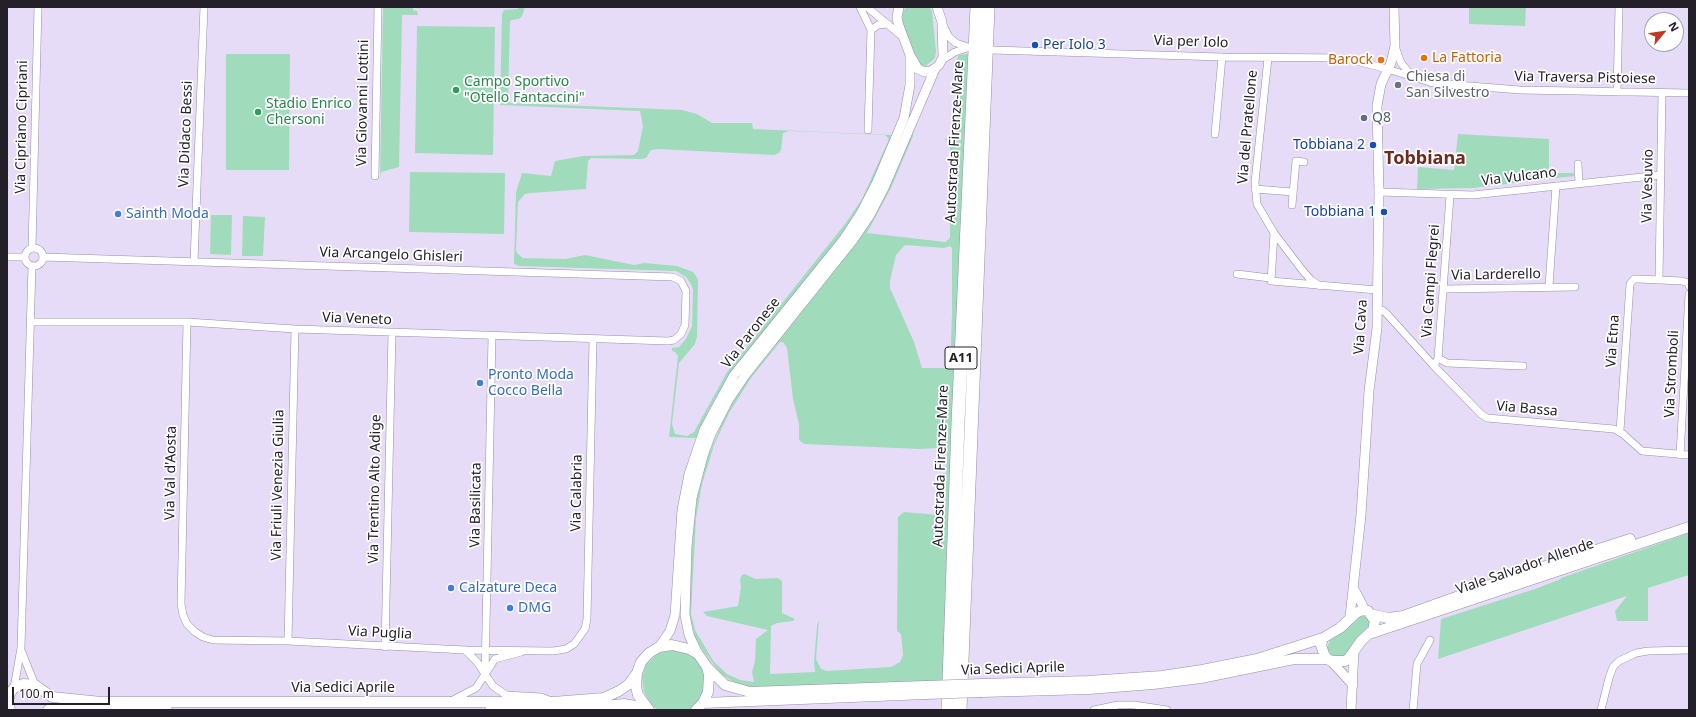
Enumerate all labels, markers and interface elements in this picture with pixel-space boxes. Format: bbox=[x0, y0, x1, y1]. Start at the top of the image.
north arrow bbox=[1644, 12, 1684, 52]
text: N bbox=[1665, 19, 1683, 34]
street label: Via per Iolo bbox=[1153, 32, 1229, 52]
place label: Per Iolo 3 bbox=[1043, 37, 1106, 53]
street label: Via Giovanni Lottini bbox=[353, 39, 373, 167]
marker: Per Iolo 3 bbox=[1030, 40, 1040, 50]
place label: La Fattoria bbox=[1432, 50, 1502, 66]
place label: Barock bbox=[1328, 52, 1373, 68]
marker: La Fattoria bbox=[1419, 53, 1429, 63]
marker: Barock bbox=[1376, 55, 1386, 65]
street label: Via Cipriano Cipriani bbox=[12, 60, 32, 194]
street label: Autostrada Firenze-Mare bbox=[942, 61, 968, 223]
street label: Via Traversa Pistoiese bbox=[1514, 68, 1656, 88]
street label: Via del Pratellone bbox=[1235, 69, 1261, 185]
place label: Chiesa di San Silvestro bbox=[1406, 69, 1489, 102]
place label: Campo Sportivo "Otello Fantaccini" bbox=[464, 74, 585, 106]
street label: Via Didaco Bessi bbox=[176, 80, 196, 188]
marker: Chiesa di San Silvestro bbox=[1393, 80, 1403, 90]
marker: Campo Sportivo "Otello Fantaccini" bbox=[451, 85, 461, 95]
place label: Stadio Enrico Chersoni bbox=[266, 96, 352, 128]
marker: Stadio Enrico Chersoni bbox=[253, 107, 263, 117]
place label: Q8 bbox=[1372, 110, 1391, 126]
marker: Q8 bbox=[1359, 113, 1369, 123]
place label: Tobbiana 2 bbox=[1293, 137, 1365, 153]
marker: Tobbiana 2 bbox=[1368, 140, 1378, 150]
district label: Tobbiana bbox=[1384, 148, 1466, 170]
street label: Via Vesuvio bbox=[1639, 149, 1657, 223]
street label: Via Vulcano bbox=[1480, 164, 1558, 190]
place label: Tobbiana 1 bbox=[1304, 204, 1376, 220]
place label: Sainth Moda bbox=[126, 206, 209, 222]
marker: Tobbiana 1 bbox=[1379, 207, 1389, 217]
marker: Sainth Moda bbox=[113, 209, 123, 219]
street label: Via Campi Flegrei bbox=[1419, 224, 1443, 338]
street label: Via Arcangelo Ghisleri bbox=[319, 244, 463, 266]
street label: Via Larderello bbox=[1451, 266, 1541, 284]
street label: Via Paronese bbox=[718, 294, 784, 372]
street label: Via Cava bbox=[1351, 299, 1371, 355]
street label: Via Veneto bbox=[322, 309, 392, 329]
street label: Via Etna bbox=[1603, 314, 1623, 368]
street label: Via Stromboli bbox=[1661, 330, 1683, 418]
road number: A11 bbox=[945, 347, 977, 369]
place label: Pronto Moda Cocco Bella bbox=[488, 367, 574, 400]
marker: Pronto Moda Cocco Bella bbox=[475, 378, 485, 388]
street label: Autostrada Firenze-Mare bbox=[930, 385, 952, 547]
street label: Via Bassa bbox=[1496, 398, 1558, 420]
street label: Via Friuli Venezia Giulia bbox=[268, 409, 288, 561]
street label: Via Trentino Alto Adige bbox=[365, 414, 385, 564]
street label: Via Val d'Aosta bbox=[162, 426, 180, 520]
street label: Via Calabria bbox=[568, 454, 586, 532]
street label: Via Basilicata bbox=[467, 462, 485, 548]
street label: Viale Salvador Allende bbox=[1454, 535, 1596, 599]
place label: Calzature Deca bbox=[459, 580, 557, 596]
marker: Calzature Deca bbox=[446, 583, 456, 593]
place label: DMG bbox=[518, 600, 551, 616]
marker: DMG bbox=[505, 603, 515, 613]
street label: Via Puglia bbox=[347, 623, 413, 643]
street label: Via Sedici Aprile bbox=[961, 659, 1065, 679]
scale bar bbox=[14, 679, 112, 705]
street label: Via Sedici Aprile bbox=[291, 680, 395, 696]
text: 100 m bbox=[19, 685, 54, 702]

